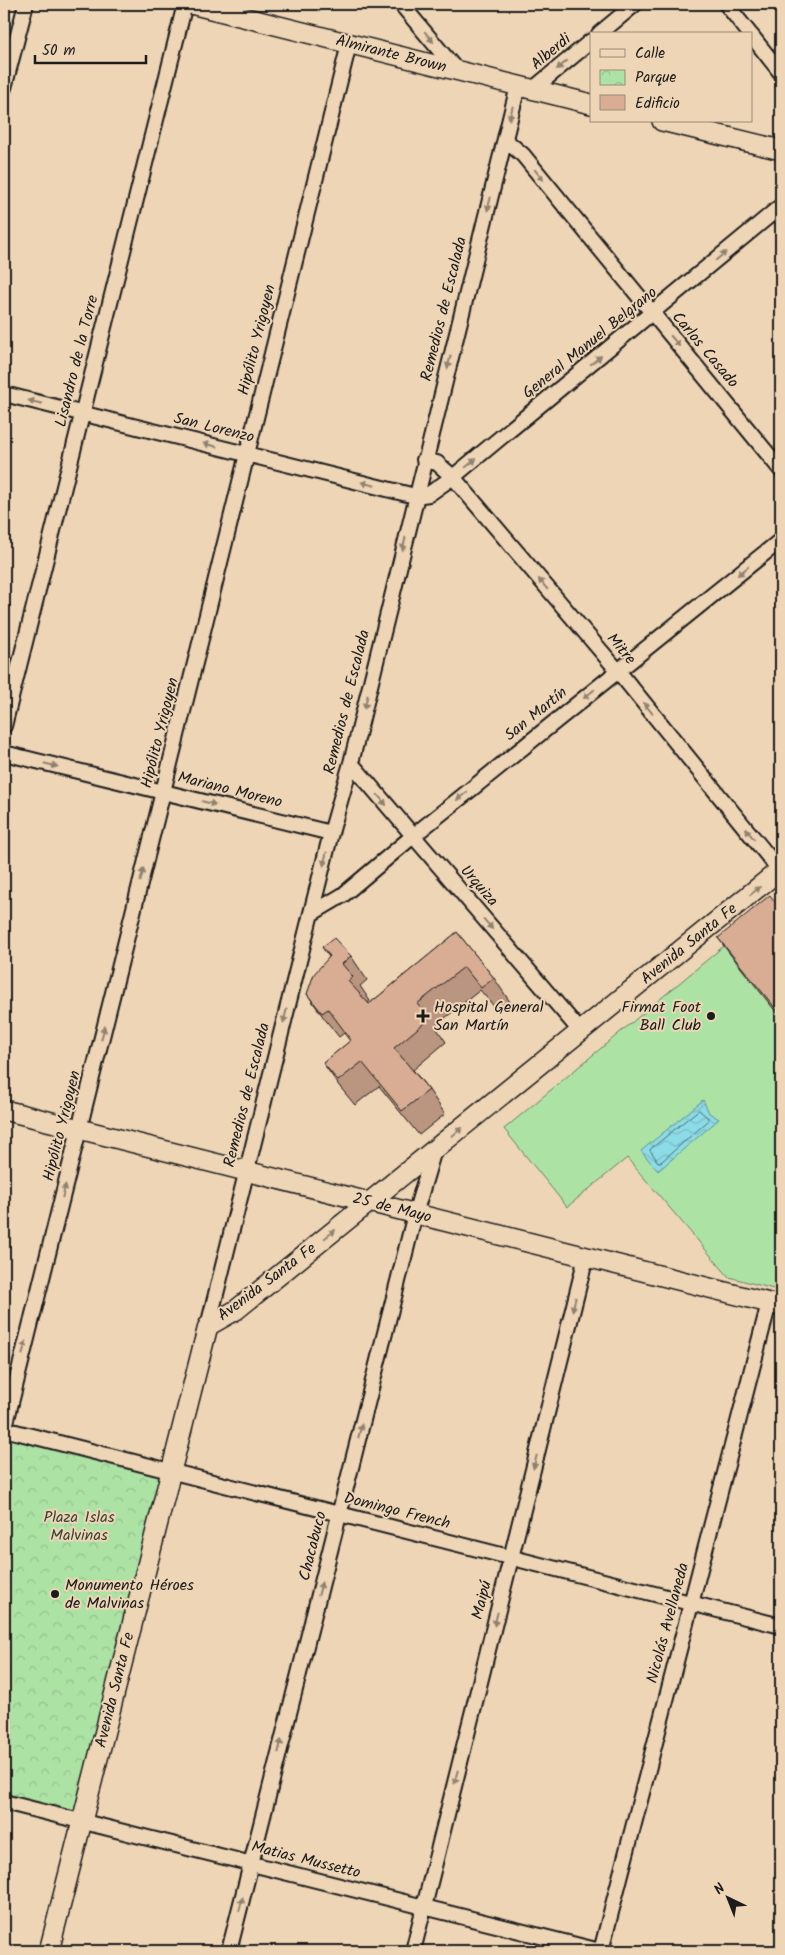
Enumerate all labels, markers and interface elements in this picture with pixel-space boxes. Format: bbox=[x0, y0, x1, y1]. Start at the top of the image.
street label: Alberdi bbox=[525, 27, 578, 76]
street label: Almirante Brown bbox=[333, 28, 449, 80]
one-way arrow bbox=[424, 31, 435, 44]
scale bar bbox=[35, 32, 146, 64]
legend bbox=[590, 32, 752, 122]
text: 50 m bbox=[42, 39, 76, 63]
text: Calle bbox=[635, 42, 665, 66]
one-way arrow bbox=[556, 60, 569, 71]
text: Parque bbox=[635, 66, 676, 90]
text: Edificio bbox=[635, 92, 680, 116]
one-way arrow bbox=[507, 106, 515, 121]
one-way arrow bbox=[533, 168, 544, 181]
one-way arrow bbox=[485, 197, 493, 212]
street label: Remedios de Escalada bbox=[414, 234, 474, 384]
one-way arrow bbox=[715, 251, 728, 262]
street label: General Manuel Belgrano bbox=[517, 281, 663, 405]
street label: Hipólito Yrigoyen bbox=[231, 282, 283, 398]
street label: Lisandro de la Torre bbox=[48, 292, 106, 430]
street label: Carlos Casado bbox=[665, 306, 745, 394]
one-way arrow bbox=[669, 335, 680, 347]
one-way arrow bbox=[445, 354, 453, 369]
one-way arrow bbox=[589, 354, 602, 365]
one-way arrow bbox=[28, 398, 43, 406]
street label: San Lorenzo bbox=[171, 406, 257, 450]
one-way arrow bbox=[202, 441, 217, 449]
one-way arrow bbox=[464, 457, 476, 469]
one-way arrow bbox=[360, 480, 375, 488]
one-way arrow bbox=[400, 536, 408, 551]
one-way arrow bbox=[737, 565, 750, 576]
one-way arrow bbox=[538, 577, 549, 590]
street label: Remedios de Escalada bbox=[317, 627, 377, 777]
street label: Mitre bbox=[600, 628, 642, 670]
street label: Hipólito Yrigoyen bbox=[134, 675, 186, 791]
street label: San Martín bbox=[499, 681, 573, 747]
one-way arrow bbox=[583, 689, 596, 700]
one-way arrow bbox=[362, 694, 370, 709]
one-way arrow bbox=[642, 702, 653, 715]
one-way arrow bbox=[44, 761, 59, 769]
street label: Mariano Moreno bbox=[175, 765, 285, 815]
one-way arrow bbox=[456, 790, 469, 801]
one-way arrow bbox=[377, 794, 388, 807]
one-way arrow bbox=[201, 799, 216, 807]
one-way arrow bbox=[745, 828, 756, 841]
one-way arrow bbox=[321, 851, 329, 866]
street label: Urquiza bbox=[454, 859, 504, 913]
one-way arrow bbox=[139, 868, 147, 883]
one-way arrow bbox=[748, 885, 761, 896]
street label: Avenida Santa Fe bbox=[635, 897, 743, 991]
one-way arrow bbox=[483, 917, 494, 930]
place label: Hospital General San Martín bbox=[434, 995, 544, 1038]
place label: Firmat Foot Ball Club bbox=[622, 995, 702, 1038]
one-way arrow bbox=[281, 1009, 289, 1024]
marker: Hospital General San Martín bbox=[416, 1009, 430, 1023]
marker: Firmat Foot Ball Club bbox=[705, 1010, 717, 1022]
street label: Remedios de Escalada bbox=[217, 1020, 277, 1170]
one-way arrow bbox=[99, 1025, 107, 1040]
street label: Hipólito Yrigoyen bbox=[36, 1068, 88, 1184]
one-way arrow bbox=[450, 1126, 463, 1137]
one-way arrow bbox=[60, 1183, 68, 1198]
street label: 25 de Mayo bbox=[350, 1186, 434, 1230]
one-way arrow bbox=[323, 1228, 336, 1239]
street label: Avenida Santa Fe bbox=[212, 1236, 322, 1328]
one-way arrow bbox=[570, 1297, 578, 1312]
one-way arrow bbox=[21, 1341, 29, 1356]
one-way arrow bbox=[356, 1424, 364, 1439]
one-way arrow bbox=[531, 1454, 539, 1469]
street label: Domingo French bbox=[341, 1486, 453, 1536]
park label: Plaza Islas Malvinas bbox=[43, 1505, 115, 1548]
street label: Chacabuco bbox=[292, 1509, 334, 1583]
street label: Nicolás Avellaneda bbox=[640, 1560, 696, 1686]
place label: Monumento Héroes de Malvinas bbox=[65, 1573, 194, 1616]
street label: Maipú bbox=[465, 1578, 499, 1622]
one-way arrow bbox=[316, 1581, 324, 1596]
marker: Monumento Héroes de Malvinas bbox=[49, 1588, 61, 1600]
one-way arrow bbox=[492, 1612, 500, 1627]
street label: Avenida Santa Fe bbox=[89, 1630, 141, 1750]
one-way arrow bbox=[277, 1739, 285, 1754]
one-way arrow bbox=[452, 1770, 460, 1785]
street label: Matias Mussetto bbox=[249, 1834, 363, 1886]
north arrow bbox=[702, 1872, 752, 1922]
text: N bbox=[709, 1878, 731, 1900]
one-way arrow bbox=[237, 1896, 245, 1911]

